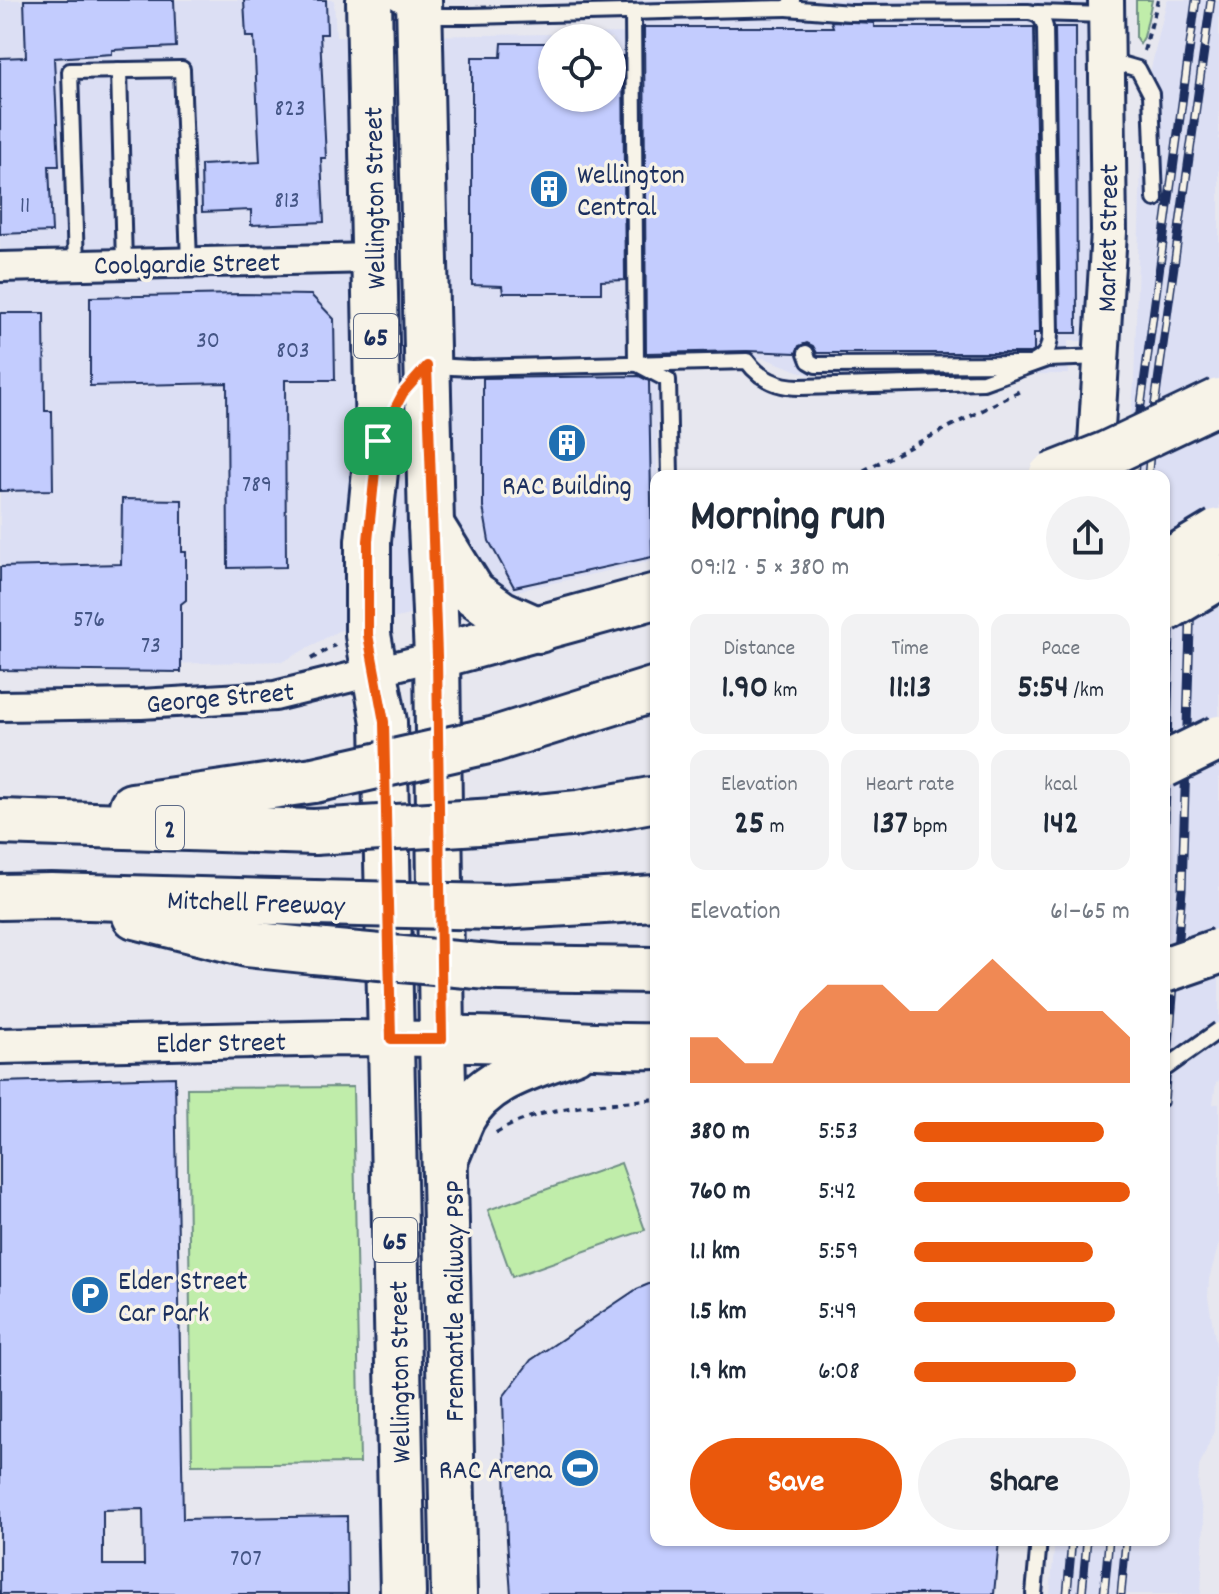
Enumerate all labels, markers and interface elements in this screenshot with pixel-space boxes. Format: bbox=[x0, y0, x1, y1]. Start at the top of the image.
map controls bbox=[538, 24, 626, 112]
button: locate bbox=[538, 24, 626, 112]
house number: 823 bbox=[275, 93, 305, 127]
street label: Wellington Street bbox=[356, 106, 400, 289]
place label: Wellington Central bbox=[577, 158, 685, 230]
street label: Market Street bbox=[1090, 163, 1132, 313]
building icon: Wellington Central bbox=[528, 168, 570, 210]
house number: 813 bbox=[274, 185, 300, 219]
house number: 11 bbox=[20, 190, 30, 224]
street label: Coolgardie Street bbox=[94, 245, 281, 289]
road number: 65 bbox=[354, 314, 398, 358]
house number: 30 bbox=[196, 325, 220, 359]
house number: 803 bbox=[276, 335, 310, 369]
pin bbox=[344, 407, 412, 475]
icon: arrive bbox=[356, 419, 400, 463]
building icon: RAC Building bbox=[546, 422, 588, 464]
house number: 789 bbox=[242, 469, 272, 503]
place label: RAC Building bbox=[502, 469, 632, 509]
text: Morning run bbox=[690, 488, 885, 551]
button: share bbox=[1046, 496, 1130, 580]
text: 09:12 · 5 × 380 m bbox=[690, 550, 849, 587]
house number: 576 bbox=[73, 604, 105, 638]
house number: 73 bbox=[141, 630, 161, 664]
text: Distance bbox=[723, 634, 795, 665]
text: Time bbox=[891, 634, 929, 665]
text: Pace bbox=[1041, 634, 1080, 665]
text: 1.90 bbox=[721, 665, 768, 714]
text: 11:13 bbox=[888, 665, 932, 714]
text: 5:54 bbox=[1017, 665, 1069, 714]
street label: George Street bbox=[145, 675, 296, 727]
text: km bbox=[768, 676, 798, 707]
text: /km bbox=[1069, 676, 1104, 707]
text: Elevation bbox=[721, 770, 798, 801]
text: Heart rate bbox=[866, 770, 954, 801]
text: kcal bbox=[1044, 770, 1077, 801]
text: 25 bbox=[734, 801, 765, 850]
text: 137 bbox=[872, 801, 908, 850]
text: 142 bbox=[1042, 801, 1079, 850]
road number: 2 bbox=[156, 806, 184, 850]
text: m bbox=[765, 812, 785, 843]
text: bpm bbox=[908, 812, 948, 843]
street label: Mitchell Freeway bbox=[166, 883, 346, 929]
text: Elevation bbox=[690, 894, 780, 931]
text: 61–65 m bbox=[1050, 894, 1130, 931]
street label: Elder Street bbox=[156, 1025, 286, 1067]
text: 380 m bbox=[690, 1114, 750, 1151]
text: 5:53 bbox=[818, 1114, 858, 1151]
text: 760 m bbox=[690, 1174, 751, 1211]
text: 5:42 bbox=[818, 1174, 857, 1211]
street label: Fremantle Railway PSP bbox=[438, 1180, 478, 1422]
road number: 65 bbox=[373, 1218, 417, 1262]
text: 1.1 km bbox=[690, 1234, 740, 1271]
text: 5:59 bbox=[818, 1234, 858, 1271]
place label: Elder Street Car Park bbox=[118, 1264, 248, 1336]
parking icon: Elder Street Car Park bbox=[69, 1274, 111, 1316]
street label: Wellington Street bbox=[381, 1280, 425, 1463]
text: 1.5 km bbox=[690, 1294, 747, 1331]
text: 5:49 bbox=[818, 1294, 857, 1331]
text: 1.9 km bbox=[690, 1354, 746, 1391]
text: 6:08 bbox=[818, 1354, 860, 1391]
button: Save bbox=[690, 1438, 902, 1530]
button: Share bbox=[918, 1438, 1130, 1530]
sports icon: RAC Arena bbox=[559, 1447, 601, 1489]
place label: RAC Arena bbox=[439, 1453, 553, 1493]
house number: 707 bbox=[230, 1543, 262, 1577]

